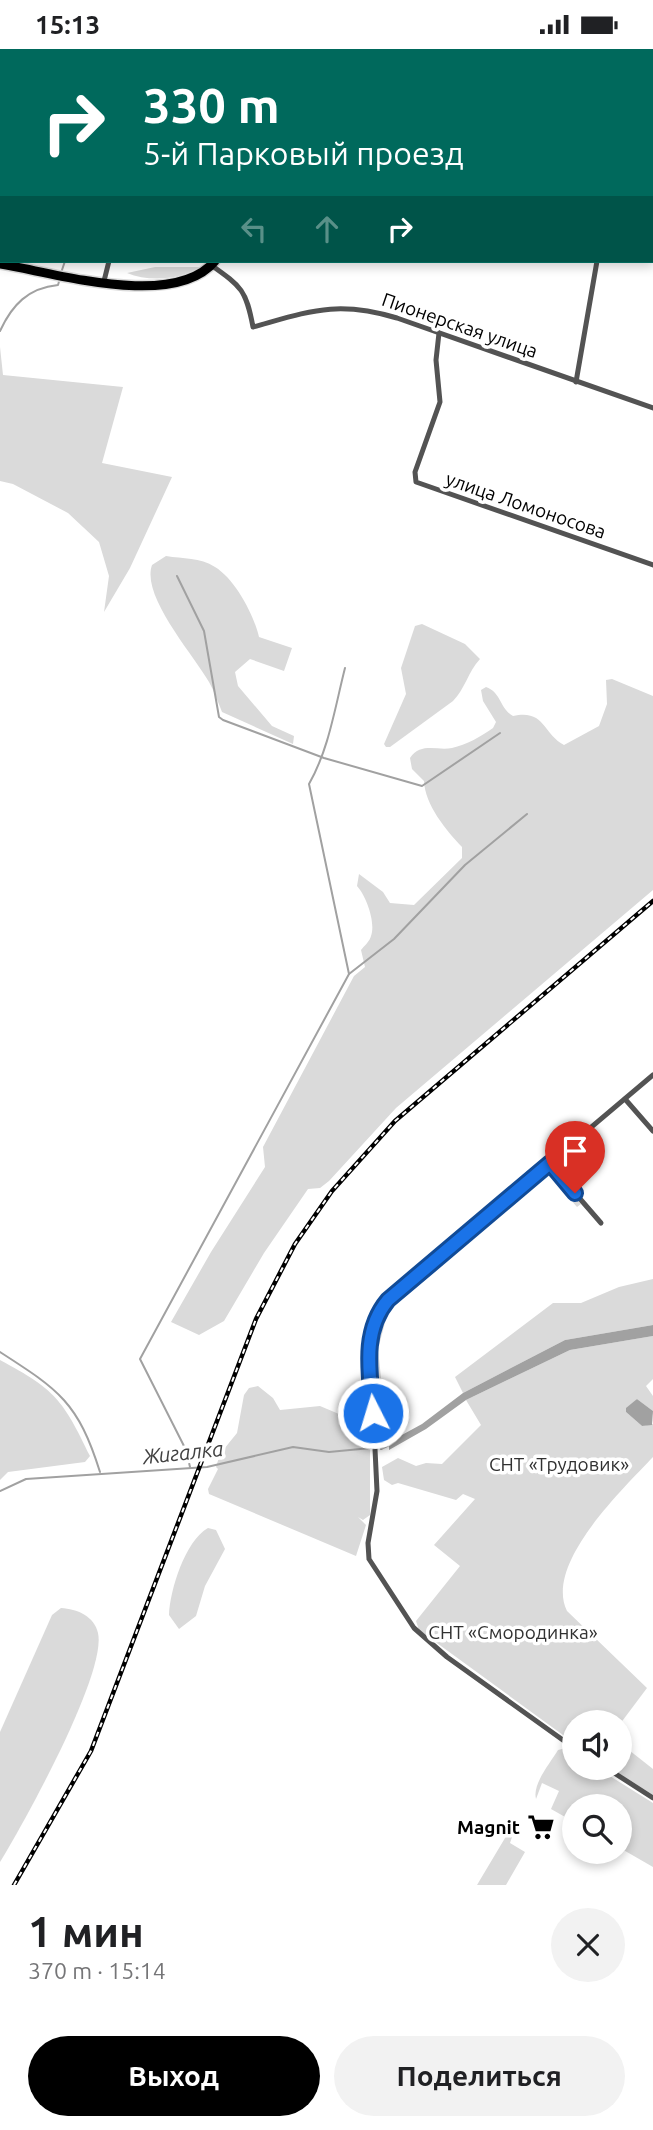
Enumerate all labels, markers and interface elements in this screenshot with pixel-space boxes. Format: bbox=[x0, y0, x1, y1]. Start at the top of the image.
text: 15:13 bbox=[35, 10, 100, 39]
icon: right bbox=[28, 77, 119, 168]
text: 330 m bbox=[143, 77, 280, 132]
text: 5-й Парковый проезд bbox=[143, 135, 464, 171]
icon: left bbox=[235, 210, 273, 248]
icon: ahead bbox=[308, 210, 346, 248]
icon: right bbox=[381, 210, 419, 248]
street label: Пионерская улица bbox=[379, 288, 541, 362]
street label: улица Ломоносова bbox=[443, 467, 609, 543]
pin bbox=[545, 1121, 605, 1193]
icon: arrive bbox=[556, 1132, 594, 1170]
position arrow bbox=[336, 1376, 410, 1450]
water label: Жигалка bbox=[141, 1436, 224, 1468]
park label: СНТ «Трудовик» bbox=[489, 1453, 629, 1475]
park label: СНТ «Смородинка» bbox=[428, 1621, 598, 1643]
map controls bbox=[562, 1710, 632, 1864]
button: sound bbox=[562, 1710, 632, 1780]
button: search bbox=[562, 1794, 632, 1864]
supermarket icon: Magnit bbox=[526, 1812, 556, 1842]
place label: Magnit bbox=[457, 1816, 520, 1838]
text: 1 мин bbox=[28, 1908, 144, 1955]
button: close bbox=[551, 1908, 625, 1982]
text: 370 m · 15:14 bbox=[28, 1958, 166, 1983]
button: Выход bbox=[28, 2036, 320, 2116]
button: Поделиться bbox=[334, 2036, 625, 2116]

